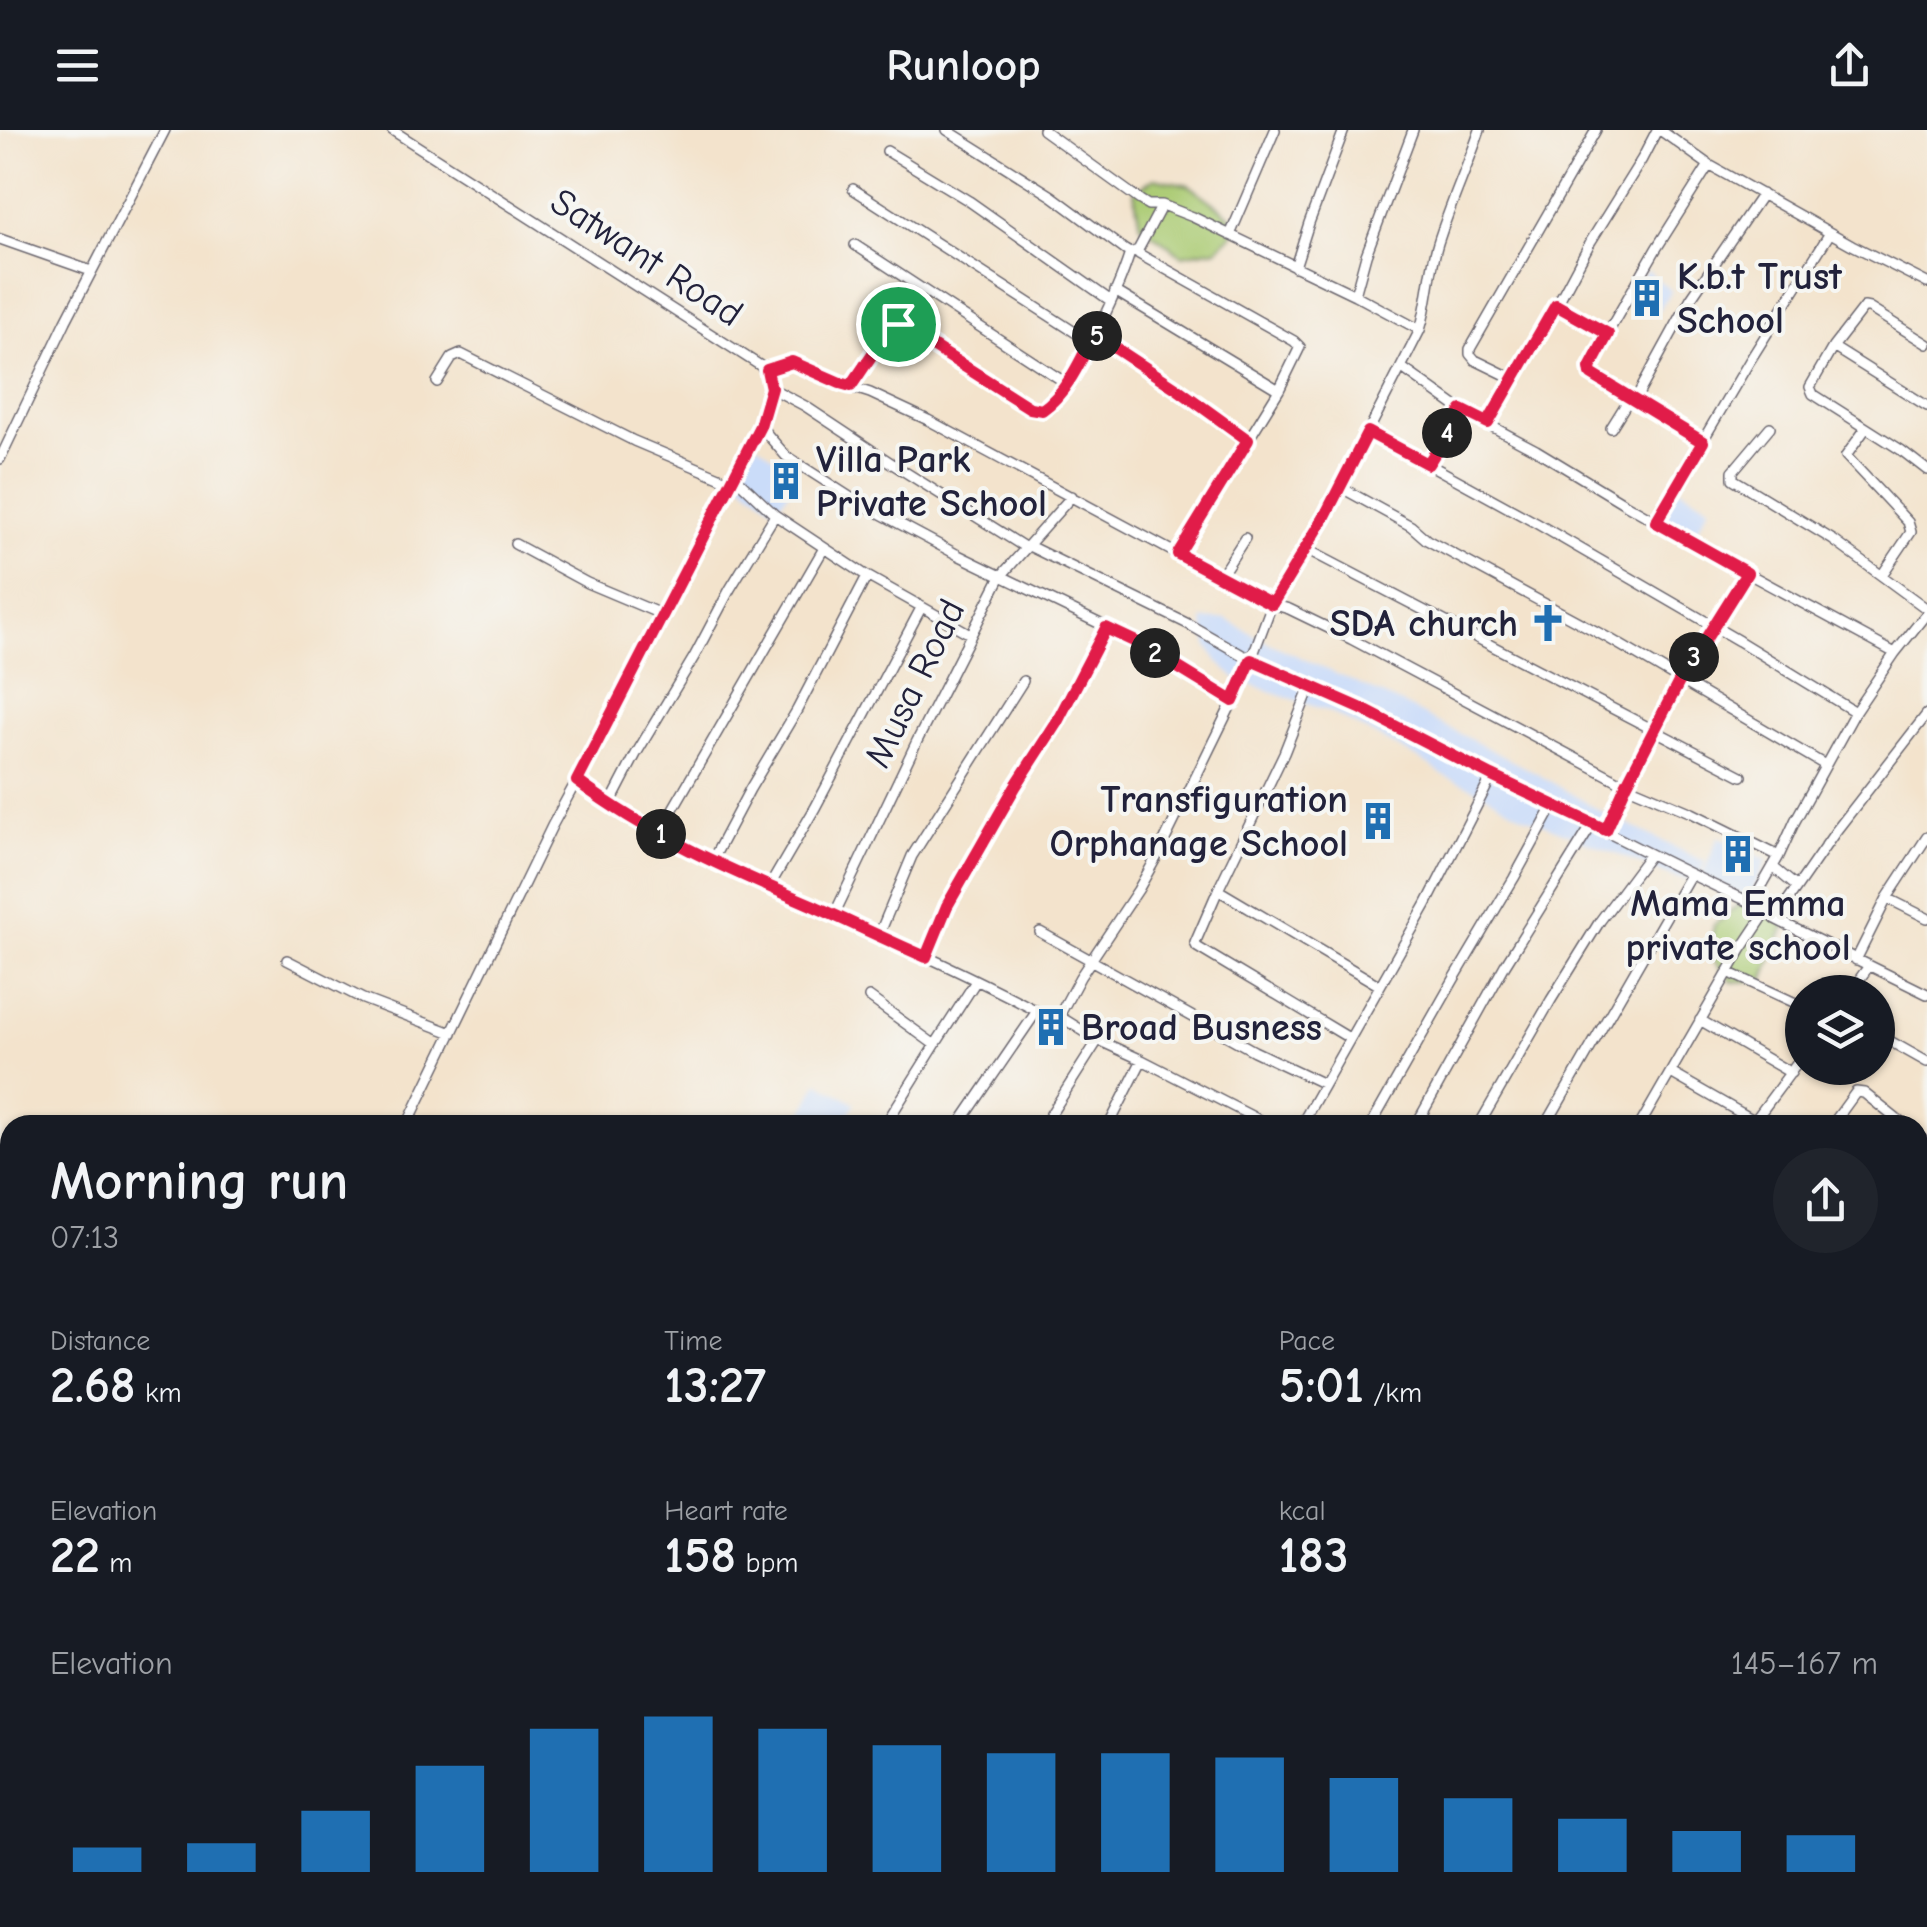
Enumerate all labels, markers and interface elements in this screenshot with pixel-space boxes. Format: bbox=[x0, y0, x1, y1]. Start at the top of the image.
icon: menu bbox=[50, 38, 105, 93]
icon: share bbox=[1822, 38, 1877, 93]
text: Runloop bbox=[886, 39, 1041, 91]
street label: Satwant Road bbox=[542, 180, 751, 336]
place label: K.b.t Trust School bbox=[1677, 255, 1842, 343]
building icon: K.b.t Trust School bbox=[1626, 277, 1668, 319]
pin bbox=[856, 282, 941, 367]
icon: arrive bbox=[871, 297, 926, 352]
pin: 5 bbox=[1072, 311, 1122, 361]
text: 5 bbox=[1090, 320, 1104, 352]
pin: 4 bbox=[1422, 408, 1472, 458]
text: 4 bbox=[1440, 417, 1454, 449]
place label: Villa Park Private School bbox=[816, 438, 1047, 526]
building icon: Villa Park Private School bbox=[765, 460, 807, 502]
street label: Musa Road bbox=[855, 592, 974, 775]
place label: SDA church bbox=[1330, 602, 1518, 646]
church icon: SDA church bbox=[1527, 602, 1569, 644]
pin: 2 bbox=[1130, 628, 1180, 678]
pin: 3 bbox=[1669, 632, 1719, 682]
text: 2 bbox=[1148, 637, 1162, 669]
text: 3 bbox=[1687, 641, 1701, 673]
place label: Transfiguration Orphanage School bbox=[1049, 778, 1348, 866]
building icon: Transfiguration Orphanage School bbox=[1357, 800, 1399, 842]
pin: 1 bbox=[636, 809, 686, 859]
text: 1 bbox=[655, 818, 667, 850]
building icon: Mama Emma private school bbox=[1717, 833, 1759, 875]
place label: Mama Emma private school bbox=[1625, 882, 1851, 970]
map controls bbox=[1785, 975, 1895, 1085]
button: layers bbox=[1785, 975, 1895, 1085]
building icon: Broad Busness bbox=[1030, 1006, 1072, 1048]
place label: Broad Busness bbox=[1081, 1006, 1322, 1050]
button: share bbox=[1773, 1148, 1878, 1253]
text: Morning run bbox=[50, 1149, 348, 1213]
text: 07:13 bbox=[50, 1219, 119, 1256]
text: Distance bbox=[50, 1325, 150, 1357]
text: Time bbox=[664, 1325, 722, 1357]
text: Pace bbox=[1279, 1325, 1335, 1357]
text: 2.68 bbox=[50, 1357, 136, 1415]
text: 13:27 bbox=[664, 1357, 766, 1415]
text: 5:01 bbox=[1279, 1357, 1364, 1415]
text: km bbox=[136, 1377, 182, 1409]
text: /km bbox=[1364, 1377, 1422, 1409]
text: Elevation bbox=[50, 1495, 157, 1527]
text: Heart rate bbox=[664, 1495, 788, 1527]
text: kcal bbox=[1279, 1495, 1326, 1527]
text: 22 bbox=[50, 1527, 100, 1585]
text: 158 bbox=[664, 1527, 736, 1585]
text: 183 bbox=[1279, 1527, 1349, 1585]
text: m bbox=[100, 1547, 132, 1579]
text: bpm bbox=[736, 1547, 799, 1579]
text: Elevation bbox=[50, 1645, 173, 1682]
text: 145–167 m bbox=[1731, 1645, 1878, 1682]

